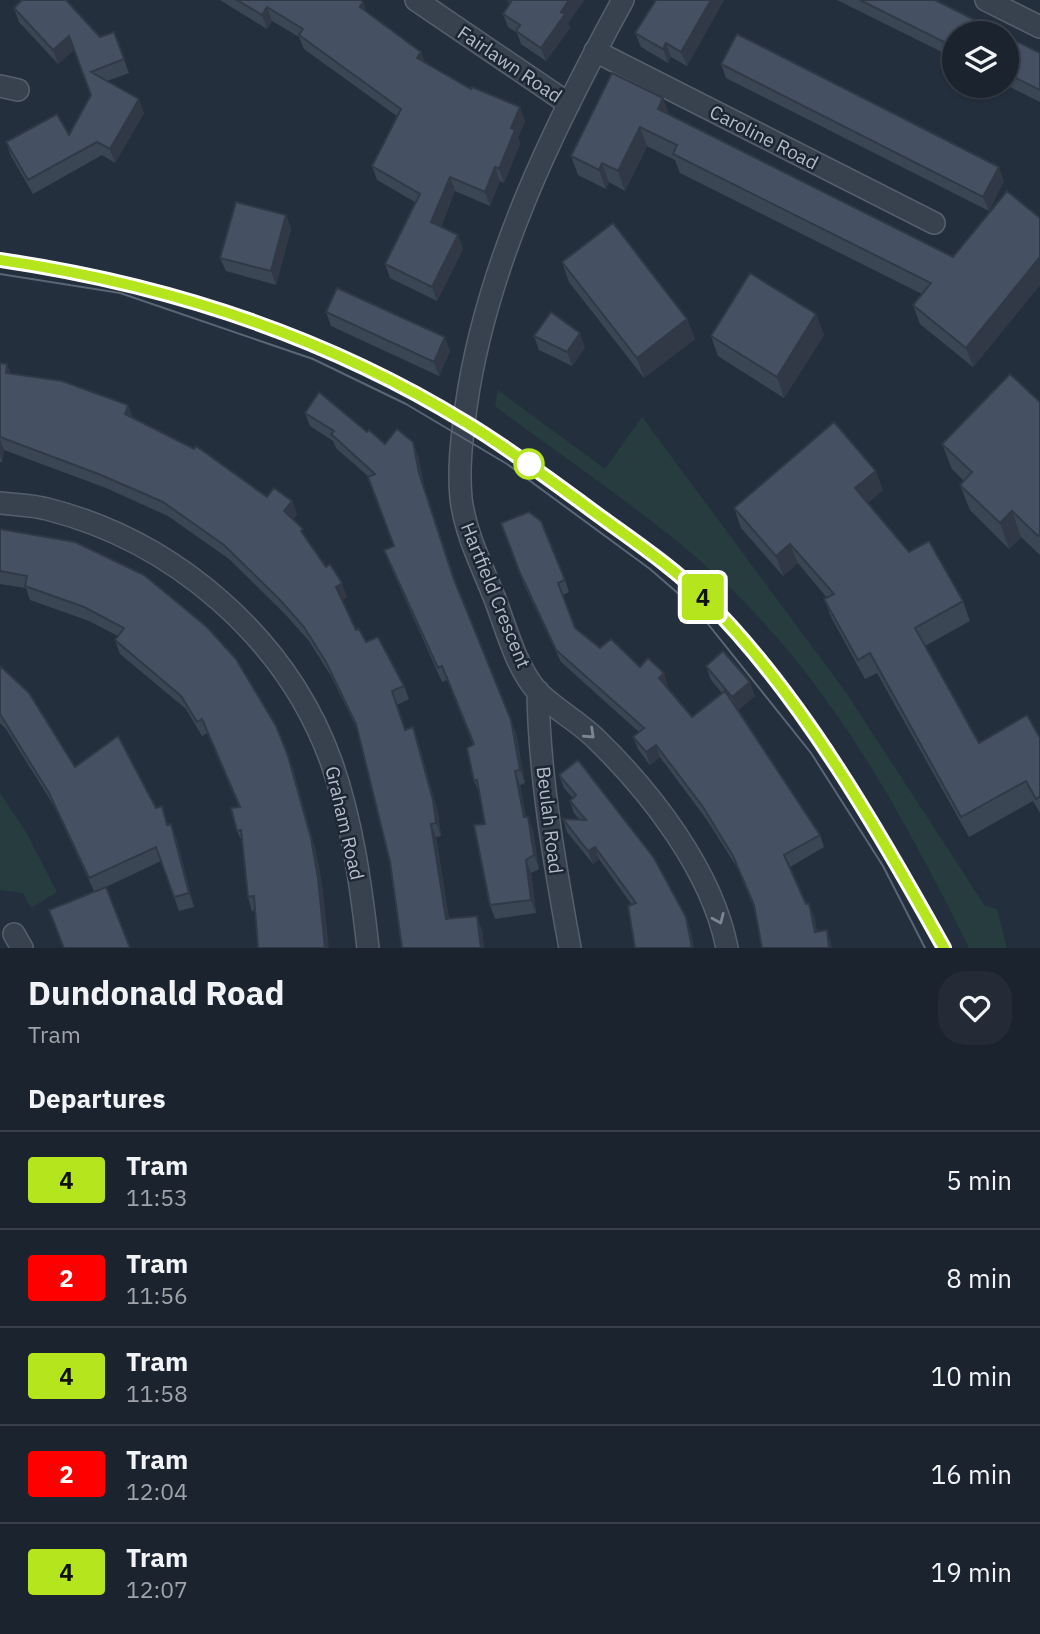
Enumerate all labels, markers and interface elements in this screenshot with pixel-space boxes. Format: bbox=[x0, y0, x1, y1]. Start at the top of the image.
street label: Fairlawn Road bbox=[453, 20, 567, 108]
map controls bbox=[942, 21, 1019, 98]
button: layers bbox=[942, 21, 1019, 98]
street label: Caroline Road bbox=[706, 99, 822, 175]
unlabelled marker bbox=[514, 449, 544, 479]
street label: Hartfield Crescent bbox=[456, 519, 536, 671]
line badge: 4 bbox=[680, 574, 726, 620]
text: 4 bbox=[696, 581, 710, 613]
one-way arrow bbox=[582, 726, 595, 738]
street label: Graham Road bbox=[320, 764, 370, 882]
street label: Beulah Road bbox=[532, 765, 568, 875]
one-way arrow bbox=[711, 912, 725, 925]
text: Dundonald Road bbox=[28, 971, 285, 1014]
button: heart bbox=[938, 971, 1012, 1045]
text: Tram bbox=[28, 1019, 81, 1049]
text: Departures bbox=[28, 1081, 166, 1115]
text: Tram bbox=[126, 1148, 188, 1182]
text: 5 min bbox=[946, 1163, 1012, 1197]
text: 4 bbox=[59, 1164, 74, 1196]
text: 11:53 bbox=[126, 1182, 188, 1212]
text: Tram bbox=[126, 1246, 188, 1280]
text: 8 min bbox=[946, 1261, 1012, 1295]
text: 2 bbox=[59, 1262, 74, 1294]
text: 11:56 bbox=[126, 1280, 188, 1310]
text: Tram bbox=[126, 1344, 188, 1378]
text: 10 min bbox=[931, 1359, 1012, 1393]
text: 4 bbox=[59, 1360, 74, 1392]
text: 11:58 bbox=[126, 1378, 188, 1408]
text: Tram bbox=[126, 1442, 188, 1476]
text: 16 min bbox=[931, 1457, 1012, 1491]
text: 2 bbox=[59, 1458, 74, 1490]
text: 12:04 bbox=[126, 1476, 188, 1506]
text: Tram bbox=[126, 1540, 188, 1574]
text: 19 min bbox=[931, 1555, 1012, 1589]
text: 4 bbox=[59, 1556, 74, 1588]
text: 12:07 bbox=[126, 1574, 188, 1604]

